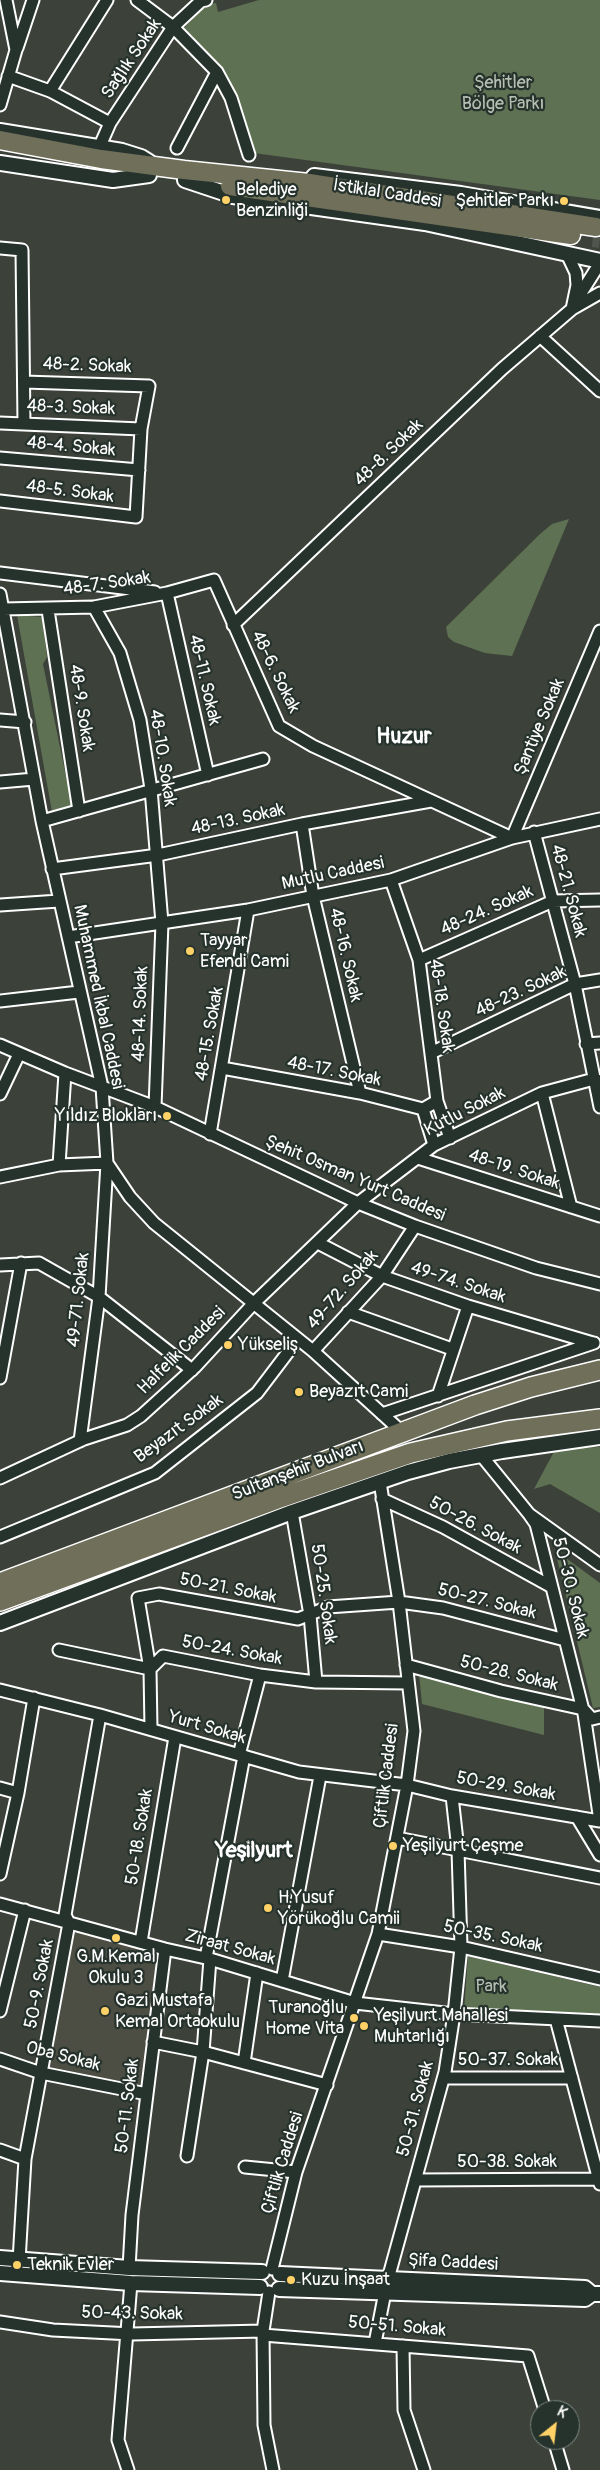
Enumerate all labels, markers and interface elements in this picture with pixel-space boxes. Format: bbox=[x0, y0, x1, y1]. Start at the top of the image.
street label: Sağlık Sokak bbox=[97, 15, 167, 103]
park label: Şehitler Bölge Parkı bbox=[462, 72, 544, 115]
street label: İstiklal Caddesi bbox=[331, 175, 443, 213]
place label: Belediye Benzinliği bbox=[236, 179, 308, 222]
place label: Şehitler Parkı bbox=[456, 190, 554, 212]
marker: Belediye Benzinliği bbox=[220, 194, 232, 206]
marker: Şehitler Parkı bbox=[558, 195, 570, 207]
street label: 48-2. Sokak bbox=[42, 354, 132, 378]
street label: 48-3. Sokak bbox=[26, 396, 116, 420]
street label: 48-8. Sokak bbox=[350, 415, 428, 491]
street label: 48-4. Sokak bbox=[26, 432, 116, 462]
street label: 48-5. Sokak bbox=[25, 476, 115, 508]
street label: 48-7. Sokak bbox=[62, 567, 152, 601]
street label: 48-6. Sokak bbox=[246, 627, 304, 717]
street label: 48-11. Sokak bbox=[183, 632, 225, 728]
street label: 48-9. Sokak bbox=[63, 663, 99, 753]
street label: Şantiye Sokak bbox=[510, 675, 570, 779]
street label: 48-10. Sokak bbox=[144, 708, 180, 808]
district label: Huzur bbox=[376, 724, 432, 750]
street label: 48-13. Sokak bbox=[189, 799, 287, 841]
street label: 48-21. Sokak bbox=[545, 842, 591, 940]
street label: Mutlu Caddesi bbox=[280, 853, 386, 895]
street label: 48-24. Sokak bbox=[437, 881, 537, 941]
street label: Muhammed İkbal Caddesi bbox=[68, 903, 128, 1091]
street label: 48-16. Sokak bbox=[324, 906, 366, 1004]
place label: Tayyar Efendi Cami bbox=[200, 930, 289, 972]
marker: Tayyar Efendi Cami bbox=[184, 945, 196, 957]
street label: 48-18. Sokak bbox=[424, 958, 458, 1054]
street label: 48-23. Sokak bbox=[472, 961, 570, 1023]
street label: 48-14. Sokak bbox=[129, 966, 153, 1062]
street label: 48-15. Sokak bbox=[191, 985, 229, 1083]
street label: 48-17. Sokak bbox=[285, 1052, 383, 1092]
street label: Kutlu Sokak bbox=[421, 1082, 509, 1142]
place label: Yıldız Blokları bbox=[55, 1105, 157, 1127]
marker: Yıldız Blokları bbox=[161, 1110, 173, 1122]
street label: Şehit Osman Yurt Caddesi bbox=[262, 1131, 448, 1227]
street label: 48-19. Sokak bbox=[466, 1145, 562, 1195]
street label: 49-72. Sokak bbox=[303, 1246, 383, 1334]
street label: 49-71. Sokak bbox=[63, 1251, 95, 1349]
street label: 49-74. Sokak bbox=[408, 1257, 508, 1309]
street label: Halfelik Caddesi bbox=[134, 1303, 230, 1399]
place label: Yükseliş bbox=[238, 1334, 298, 1356]
marker: Yükseliş bbox=[222, 1339, 234, 1351]
place label: Beyazıt Cami bbox=[309, 1381, 408, 1403]
marker: Beyazıt Cami bbox=[293, 1386, 305, 1398]
street label: Beyazıt Sokak bbox=[131, 1390, 227, 1468]
street label: Sultanşehir Bulvarı bbox=[229, 1436, 367, 1506]
street label: 50-26. Sokak bbox=[425, 1493, 525, 1559]
street label: 50-30. Sokak bbox=[547, 1535, 593, 1641]
street label: 50-25. Sokak bbox=[305, 1543, 341, 1645]
street label: 50-21. Sokak bbox=[178, 1569, 278, 1609]
street label: 50-27. Sokak bbox=[436, 1579, 538, 1625]
street label: 50-24. Sokak bbox=[180, 1632, 284, 1670]
street label: 50-28. Sokak bbox=[458, 1651, 560, 1697]
street label: Yurt Sokak bbox=[166, 1707, 248, 1749]
street label: Çiftlik Caddesi bbox=[370, 1722, 404, 1830]
street label: 50-29. Sokak bbox=[455, 1768, 557, 1806]
street label: 50-18. Sokak bbox=[122, 1787, 158, 1887]
place label: Yeşilyurt Çeşme bbox=[403, 1835, 523, 1857]
district label: Yeşilyurt bbox=[215, 1838, 293, 1864]
marker: Yeşilyurt Çeşme bbox=[387, 1840, 399, 1852]
place label: H.Yusuf Yörükoğlu Camii bbox=[278, 1887, 400, 1930]
marker: H.Yusuf Yörükoğlu Camii bbox=[262, 1902, 274, 1914]
street label: 50-35. Sokak bbox=[441, 1916, 545, 1958]
street label: Ziraat Sokak bbox=[182, 1926, 278, 1970]
marker: G.M.Kemal Okulu 3 bbox=[110, 1932, 122, 1944]
street label: 50-9. Sokak bbox=[21, 1938, 59, 2030]
place label: G.M.Kemal Okulu 3 bbox=[76, 1946, 156, 1988]
park label: Park bbox=[475, 1976, 507, 1998]
place label: Gazi Mustafa Kemal Ortaokulu bbox=[115, 1990, 240, 2032]
place label: Turanoğlu Home Vita bbox=[265, 1997, 344, 2040]
marker: Gazi Mustafa Kemal Ortaokulu bbox=[99, 2005, 111, 2017]
place label: Yeşilyurt Mahallesi Muhtarlığı bbox=[374, 2005, 508, 2048]
marker: Turanoğlu Home Vita bbox=[348, 2012, 360, 2024]
marker: Yeşilyurt Mahallesi Muhtarlığı bbox=[358, 2020, 370, 2032]
street label: Oba Sokak bbox=[23, 2037, 103, 2077]
street label: 50-37. Sokak bbox=[458, 2049, 558, 2071]
street label: 50-11. Sokak bbox=[111, 2057, 145, 2155]
street label: 50-31. Sokak bbox=[393, 2059, 439, 2159]
street label: Çiftlik Caddesi bbox=[257, 2109, 309, 2217]
street label: 50-38. Sokak bbox=[457, 2151, 557, 2173]
street label: Şifa Caddesi bbox=[407, 2250, 499, 2276]
place label: Teknik Evler bbox=[27, 2254, 114, 2276]
marker: Teknik Evler bbox=[11, 2259, 23, 2271]
place label: Kuzu İnşaat bbox=[301, 2269, 390, 2291]
marker: Kuzu İnşaat bbox=[285, 2274, 297, 2286]
street label: 50-43. Sokak bbox=[81, 2302, 183, 2326]
street label: 50-51. Sokak bbox=[347, 2312, 447, 2342]
north arrow bbox=[530, 2400, 580, 2450]
text: K bbox=[554, 2403, 570, 2422]

